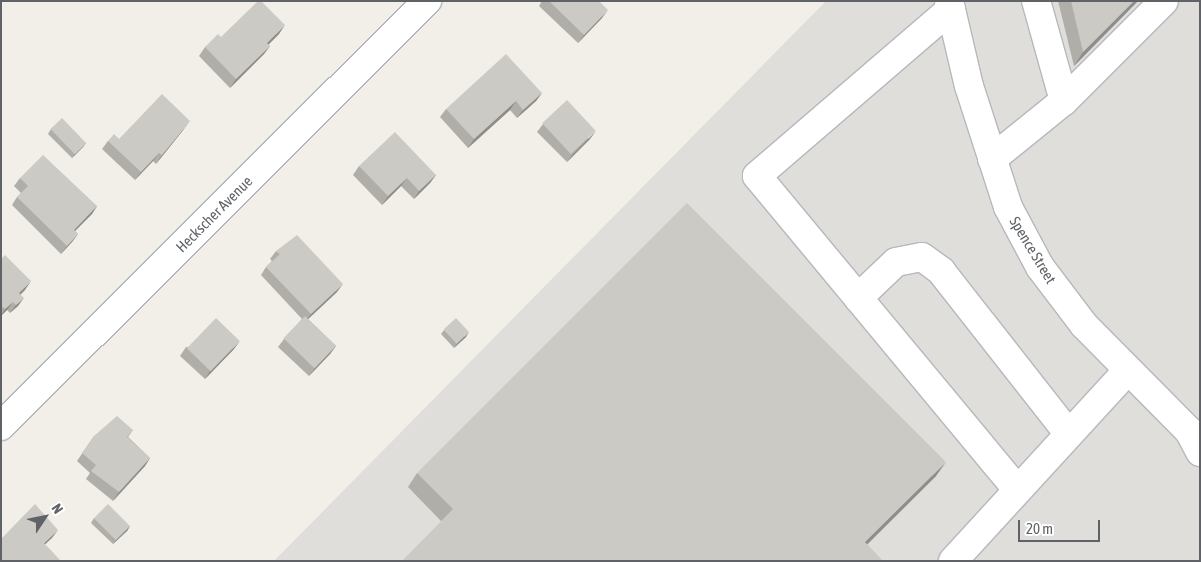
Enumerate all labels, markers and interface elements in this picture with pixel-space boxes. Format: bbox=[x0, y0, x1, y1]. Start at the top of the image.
street label: Heckscher Avenue bbox=[172, 172, 256, 256]
street label: Spence Street bbox=[1006, 213, 1060, 287]
north arrow bbox=[20, 492, 70, 542]
text: N bbox=[48, 501, 66, 517]
scale bar bbox=[1021, 510, 1104, 542]
text: 20 m bbox=[1026, 520, 1053, 537]

